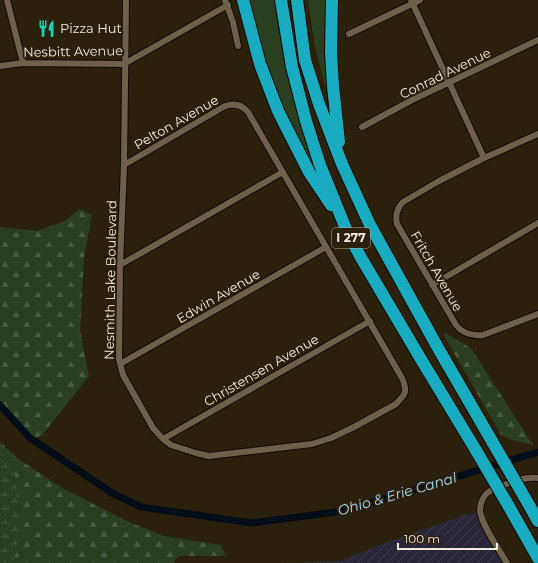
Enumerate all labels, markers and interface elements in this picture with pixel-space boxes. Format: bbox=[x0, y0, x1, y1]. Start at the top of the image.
restaurant icon: Pizza Hut bbox=[37, 18, 57, 38]
place label: Pizza Hut bbox=[60, 20, 122, 36]
street label: Nesbitt Avenue bbox=[23, 42, 123, 60]
street label: Conrad Avenue bbox=[397, 44, 493, 102]
street label: Pelton Avenue bbox=[131, 91, 221, 153]
street label: Nesmith Lake Boulevard bbox=[101, 200, 119, 360]
road number: I 277 bbox=[332, 228, 370, 248]
street label: Fritch Avenue bbox=[408, 228, 467, 314]
street label: Edwin Avenue bbox=[173, 266, 263, 326]
street label: Christensen Avenue bbox=[201, 330, 321, 409]
water label: Ohio & Erie Canal bbox=[335, 468, 459, 520]
scale bar bbox=[398, 525, 497, 551]
text: 100 m bbox=[404, 531, 440, 546]

